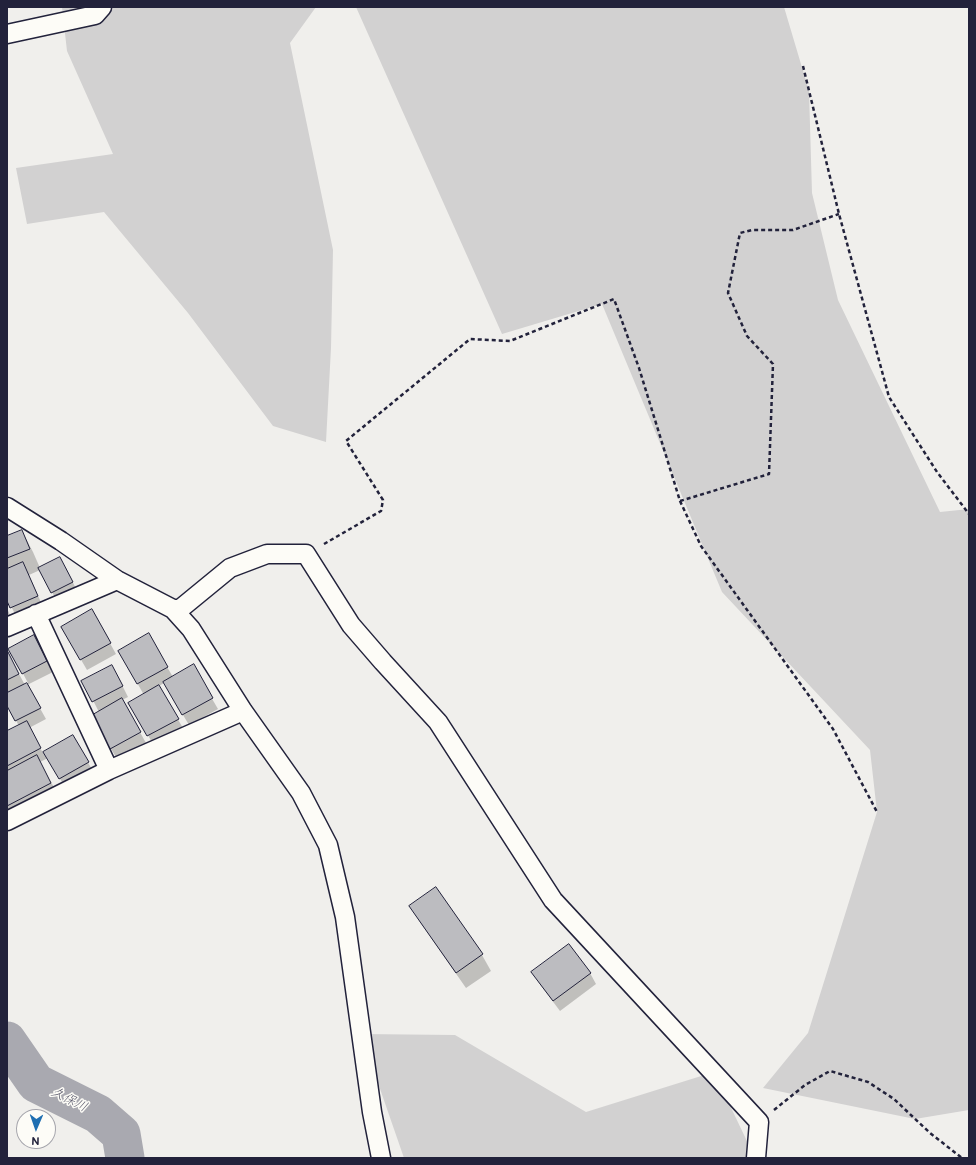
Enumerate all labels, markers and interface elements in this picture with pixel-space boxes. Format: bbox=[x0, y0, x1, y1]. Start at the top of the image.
water label: 久保川 bbox=[48, 1084, 90, 1116]
north arrow bbox=[16, 1109, 56, 1149]
text: N bbox=[31, 1134, 40, 1147]

